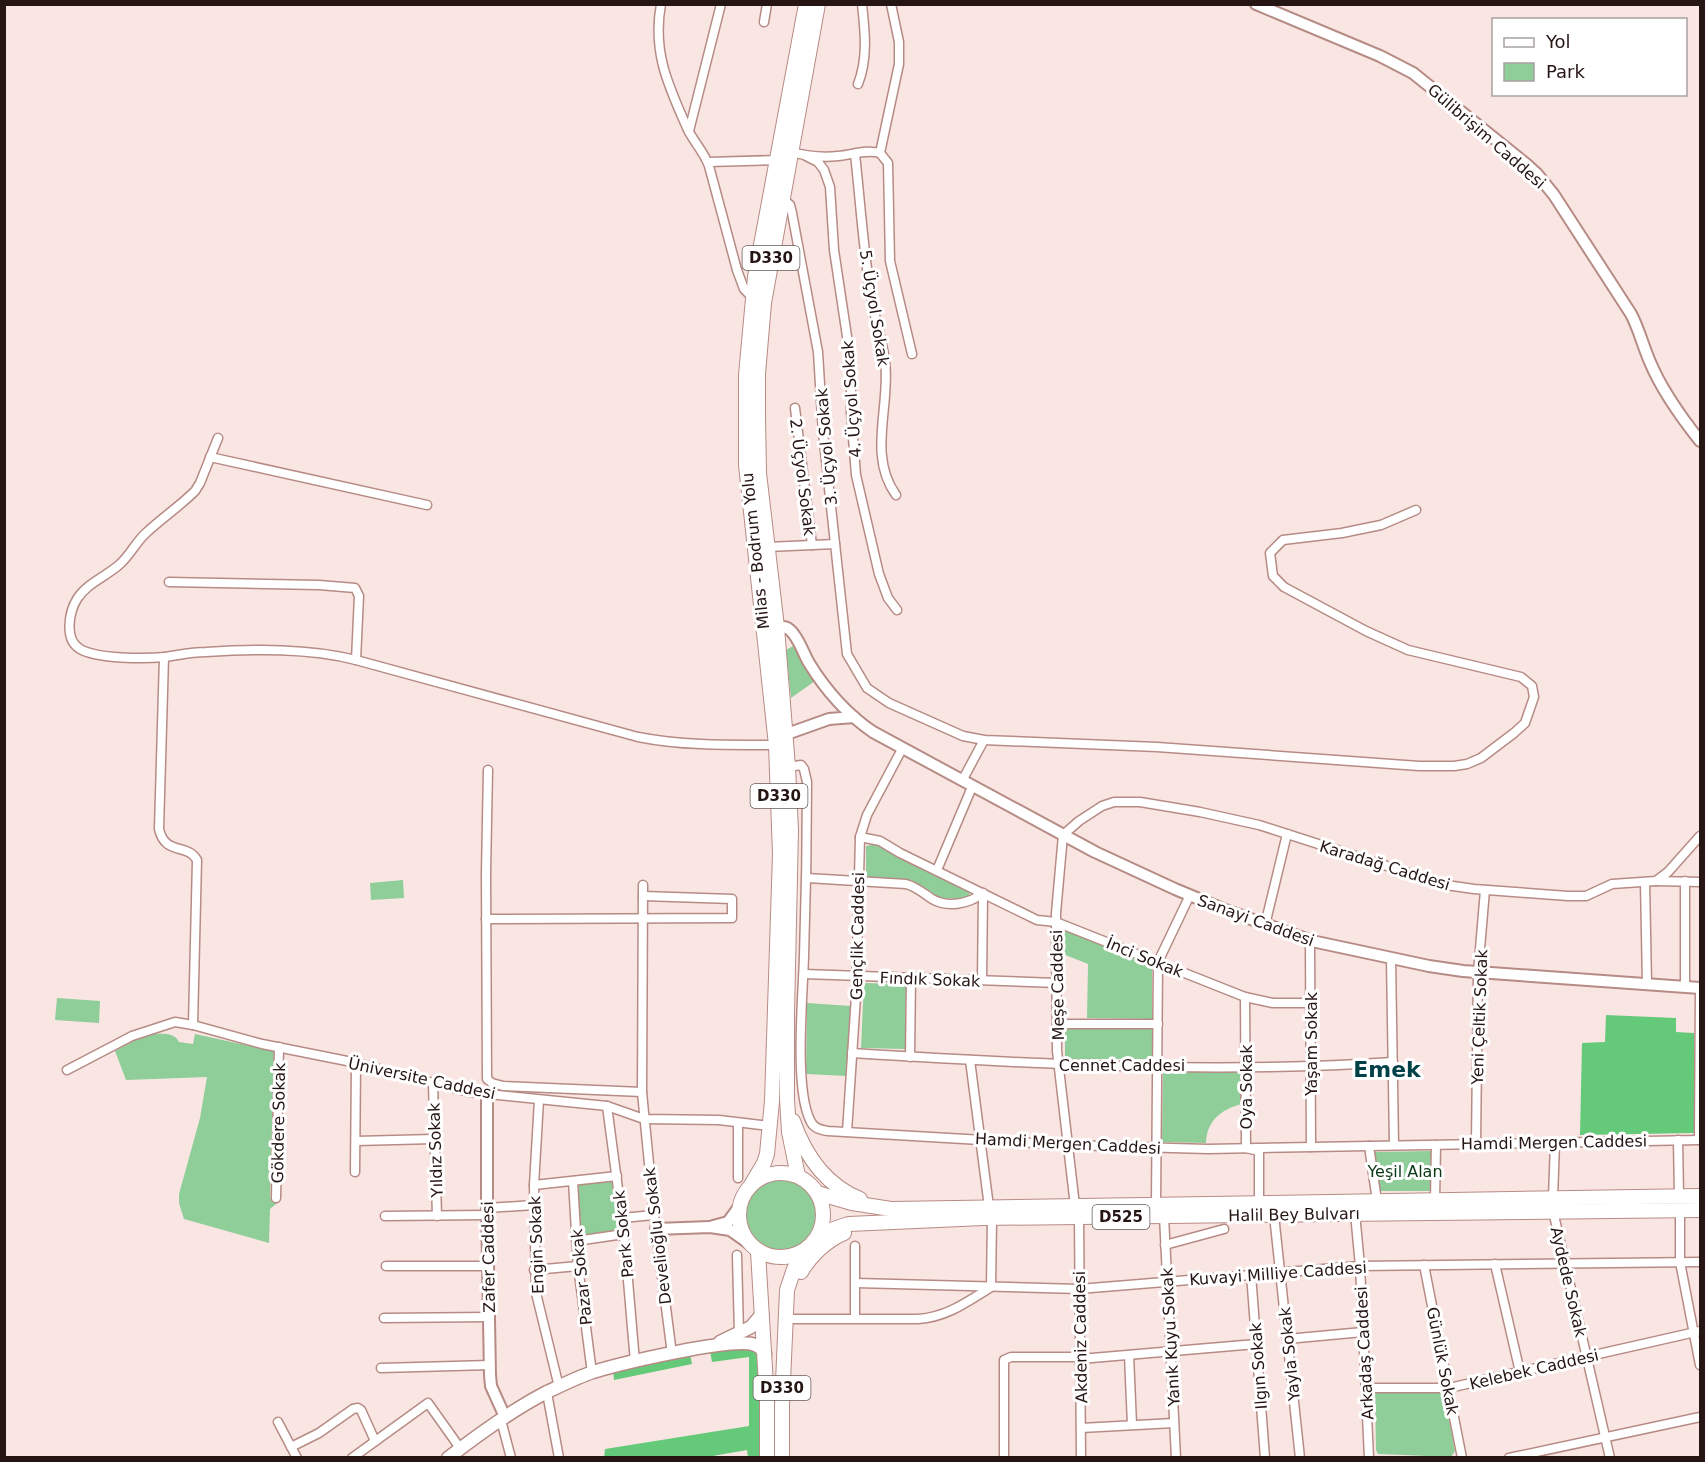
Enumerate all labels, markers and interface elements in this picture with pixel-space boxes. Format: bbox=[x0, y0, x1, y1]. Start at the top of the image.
legend bbox=[1492, 18, 1687, 96]
text: Yol bbox=[1545, 31, 1571, 52]
text: Park bbox=[1546, 61, 1585, 82]
street label: Gülibrişim Caddesi bbox=[1424, 80, 1550, 193]
road number: D330 bbox=[742, 246, 800, 270]
street label: 5. Üçyol Sokak bbox=[856, 248, 893, 368]
street label: 4. Üçyol Sokak bbox=[838, 339, 865, 458]
street label: 3. Üçyol Sokak bbox=[812, 387, 841, 506]
street label: 2. Üçyol Sokak bbox=[786, 418, 819, 537]
street label: Milas - Bodrum Yolu bbox=[738, 472, 773, 630]
road number: D330 bbox=[750, 784, 808, 808]
street label: Karadağ Caddesi bbox=[1317, 837, 1452, 894]
street label: Gençlik Caddesi bbox=[847, 872, 868, 1000]
street label: Sanayi Caddesi bbox=[1195, 891, 1317, 950]
street label: Meşe Caddesi bbox=[1047, 929, 1068, 1041]
street label: İnci Sokak bbox=[1104, 933, 1187, 982]
street label: Yeni Çeltik Sokak bbox=[1468, 948, 1491, 1086]
street label: Fındık Sokak bbox=[879, 968, 981, 991]
street label: Yaşam Sokak bbox=[1302, 991, 1321, 1097]
street label: Oya Sokak bbox=[1237, 1044, 1256, 1129]
street label: Üniversite Caddesi bbox=[347, 1054, 497, 1103]
street label: Cennet Caddesi bbox=[1059, 1056, 1185, 1075]
district label: Emek bbox=[1353, 1057, 1422, 1082]
street label: Gökdere Sokak bbox=[268, 1062, 289, 1183]
street label: Yıldız Sokak bbox=[424, 1102, 447, 1199]
street label: Hamdi Mergen Caddesi bbox=[975, 1129, 1161, 1158]
street label: Hamdi Mergen Caddesi bbox=[1461, 1131, 1647, 1154]
park label: Yeşil Alan bbox=[1366, 1162, 1443, 1181]
street label: Develioğlu Sokak bbox=[640, 1166, 675, 1306]
street label: Park Sokak bbox=[609, 1189, 638, 1279]
street label: Engin Sokak bbox=[525, 1195, 548, 1294]
street label: Zafer Caddesi bbox=[478, 1201, 499, 1313]
street label: Halil Bey Bulvarı bbox=[1228, 1204, 1360, 1225]
road number: D525 bbox=[1092, 1205, 1150, 1229]
street label: Aydede Sokak bbox=[1547, 1225, 1591, 1340]
street label: Pazar Sokak bbox=[567, 1227, 596, 1326]
street label: Kuvayi Milliye Caddesi bbox=[1189, 1258, 1367, 1289]
street label: Yanık Kuyu Sokak bbox=[1157, 1266, 1184, 1408]
street label: Akdeniz Caddesi bbox=[1070, 1271, 1091, 1403]
street label: Arkadaş Caddesi bbox=[1352, 1286, 1377, 1420]
street label: Yayla Sokak bbox=[1275, 1305, 1304, 1403]
street label: Günlük Sokak bbox=[1423, 1305, 1462, 1417]
street label: Ilgın Sokak bbox=[1246, 1321, 1271, 1410]
street label: Kelebek Caddesi bbox=[1468, 1345, 1601, 1394]
road number: D330 bbox=[754, 1376, 810, 1400]

